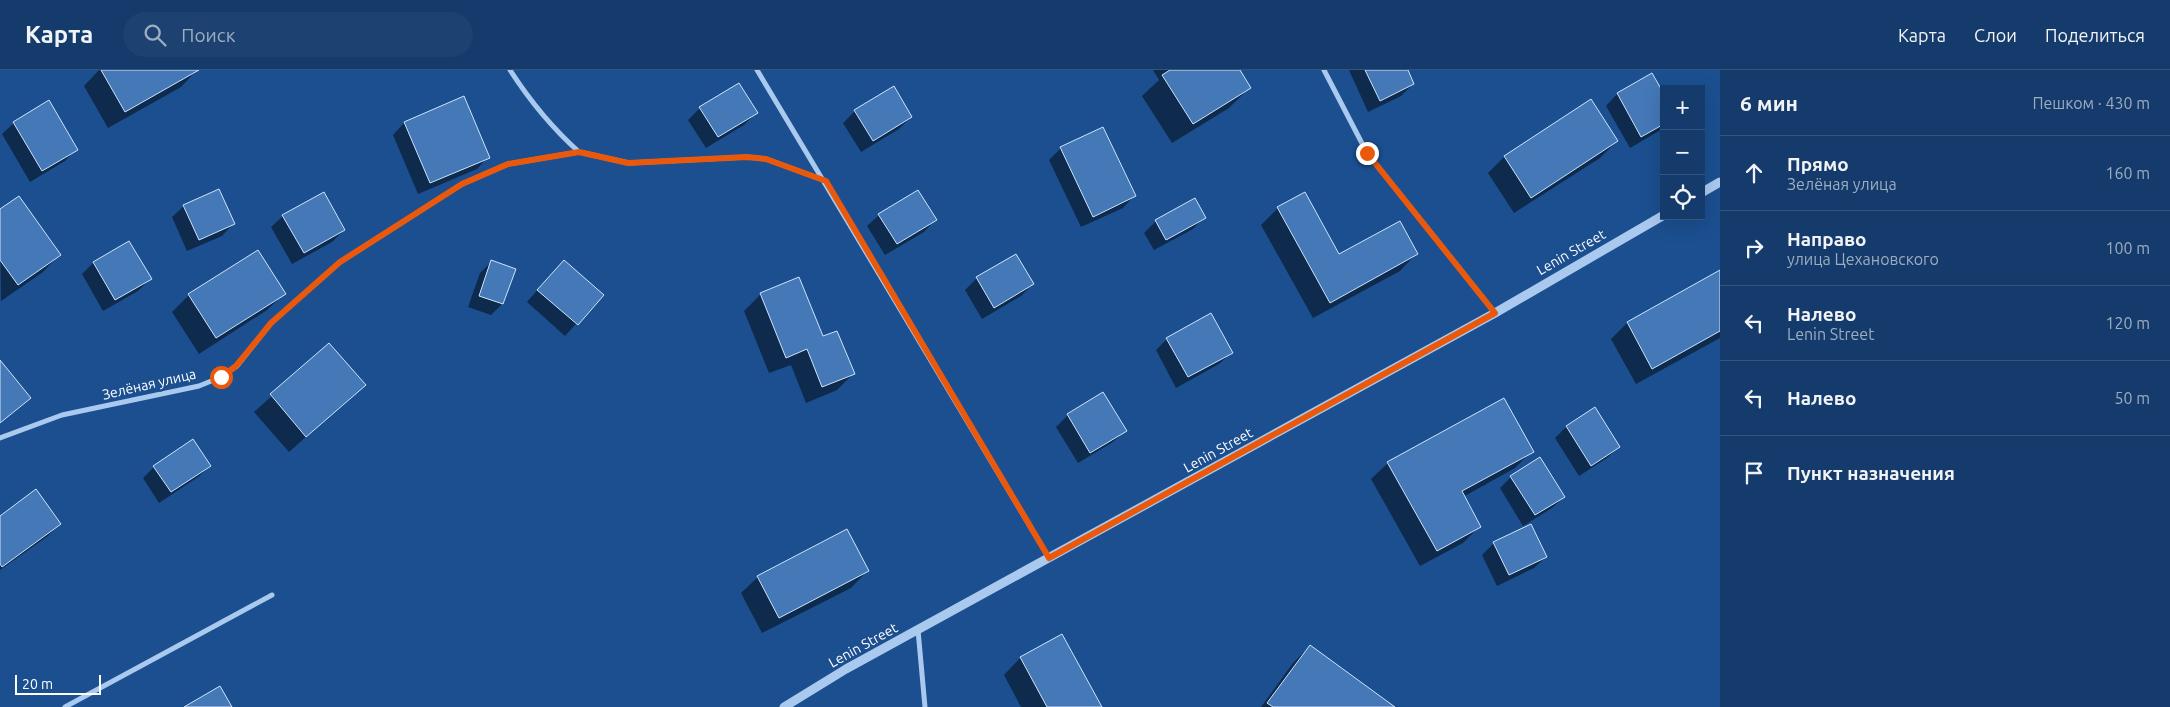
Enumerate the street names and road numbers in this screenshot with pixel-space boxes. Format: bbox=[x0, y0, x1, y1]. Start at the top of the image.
street label: Lenin Street bbox=[1534, 226, 1609, 278]
street label: Зелёная улица bbox=[100, 365, 198, 403]
street label: Lenin Street bbox=[1181, 424, 1256, 476]
street label: Lenin Street bbox=[826, 619, 901, 671]

